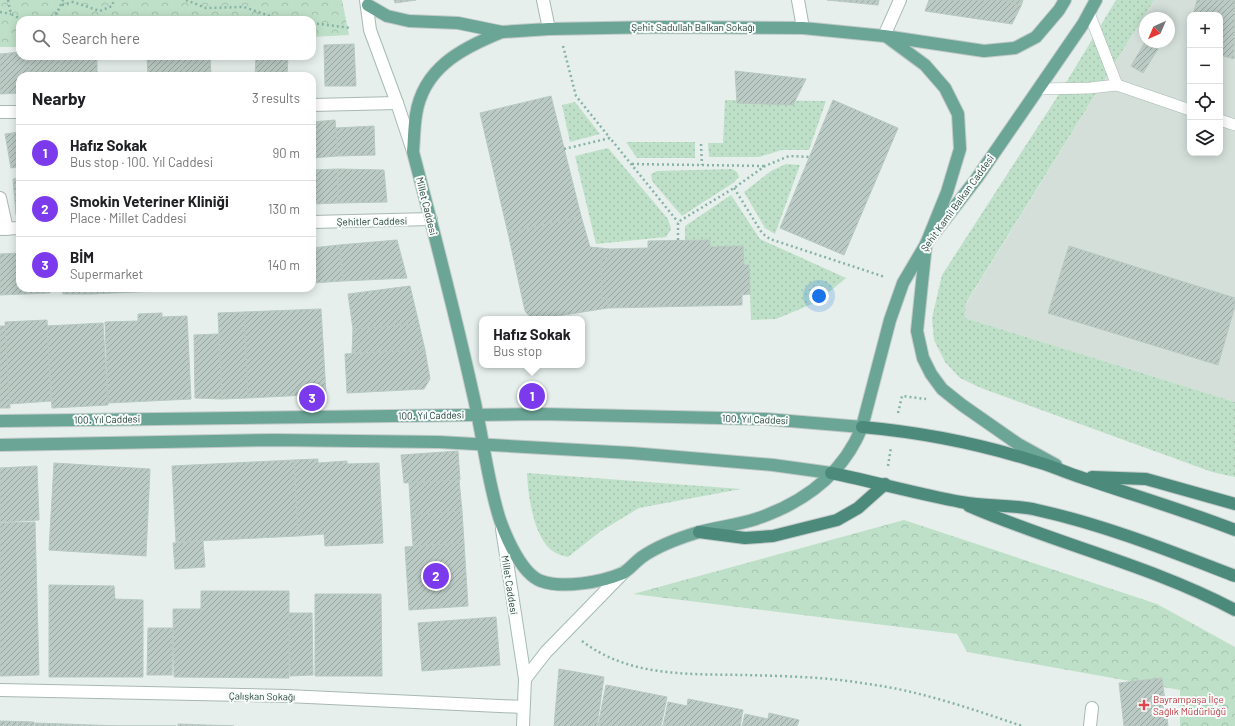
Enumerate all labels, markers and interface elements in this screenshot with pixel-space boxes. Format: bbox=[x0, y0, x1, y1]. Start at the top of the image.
north arrow bbox=[1139, 12, 1175, 48]
map controls bbox=[1187, 12, 1223, 156]
button: + bbox=[1187, 12, 1223, 48]
search box bbox=[16, 16, 316, 60]
street label: Şehit Sadullah Balkan Sokağı bbox=[631, 21, 755, 33]
icon: search bbox=[30, 27, 52, 49]
text: Search here bbox=[62, 29, 140, 47]
button: − bbox=[1187, 48, 1223, 84]
button: locate bbox=[1187, 84, 1223, 120]
text: Nearby bbox=[32, 88, 86, 108]
text: 3 results bbox=[252, 90, 300, 106]
button: layers bbox=[1187, 120, 1223, 156]
text: Hafız Sokak bbox=[70, 136, 147, 154]
text: 1 bbox=[43, 145, 47, 161]
text: 90 m bbox=[273, 145, 300, 161]
street label: Şehit Kamil Balkan Caddesi bbox=[918, 152, 996, 254]
text: Bus stop · 100. Yıl Caddesi bbox=[70, 154, 213, 170]
street label: Millet Caddesi bbox=[414, 176, 440, 236]
text: Smokin Veteriner Kliniği bbox=[70, 192, 229, 210]
text: 2 bbox=[41, 201, 49, 217]
text: 130 m bbox=[268, 201, 300, 217]
text: Place · Millet Caddesi bbox=[70, 210, 187, 226]
street label: Şehitler Caddesi bbox=[337, 214, 407, 228]
text: BİM bbox=[70, 248, 94, 266]
text: 3 bbox=[41, 257, 49, 273]
text: 140 m bbox=[268, 257, 300, 273]
text: Supermarket bbox=[70, 266, 143, 282]
your location bbox=[809, 286, 829, 306]
popup bbox=[479, 316, 585, 368]
text: Hafız Sokak bbox=[493, 325, 571, 343]
text: Bus stop bbox=[493, 343, 542, 359]
pin: 1 bbox=[519, 381, 545, 411]
pin: 3 bbox=[299, 383, 325, 413]
street label: 100. Yıl Caddesi bbox=[398, 408, 464, 422]
street label: 100. Yıl Caddesi bbox=[74, 412, 140, 426]
street label: 100. Yıl Caddesi bbox=[722, 412, 788, 426]
street label: Millet Caddesi bbox=[499, 555, 521, 615]
pin: 2 bbox=[423, 561, 449, 591]
street label: Çalışkan Sokağı bbox=[229, 689, 295, 703]
place label: Bayrampaşa İlçe Sağlık Müdürlüğü bbox=[1153, 693, 1226, 717]
marker: Bayrampaşa İlçe Sağlık Müdürlüğü bbox=[1138, 699, 1150, 711]

